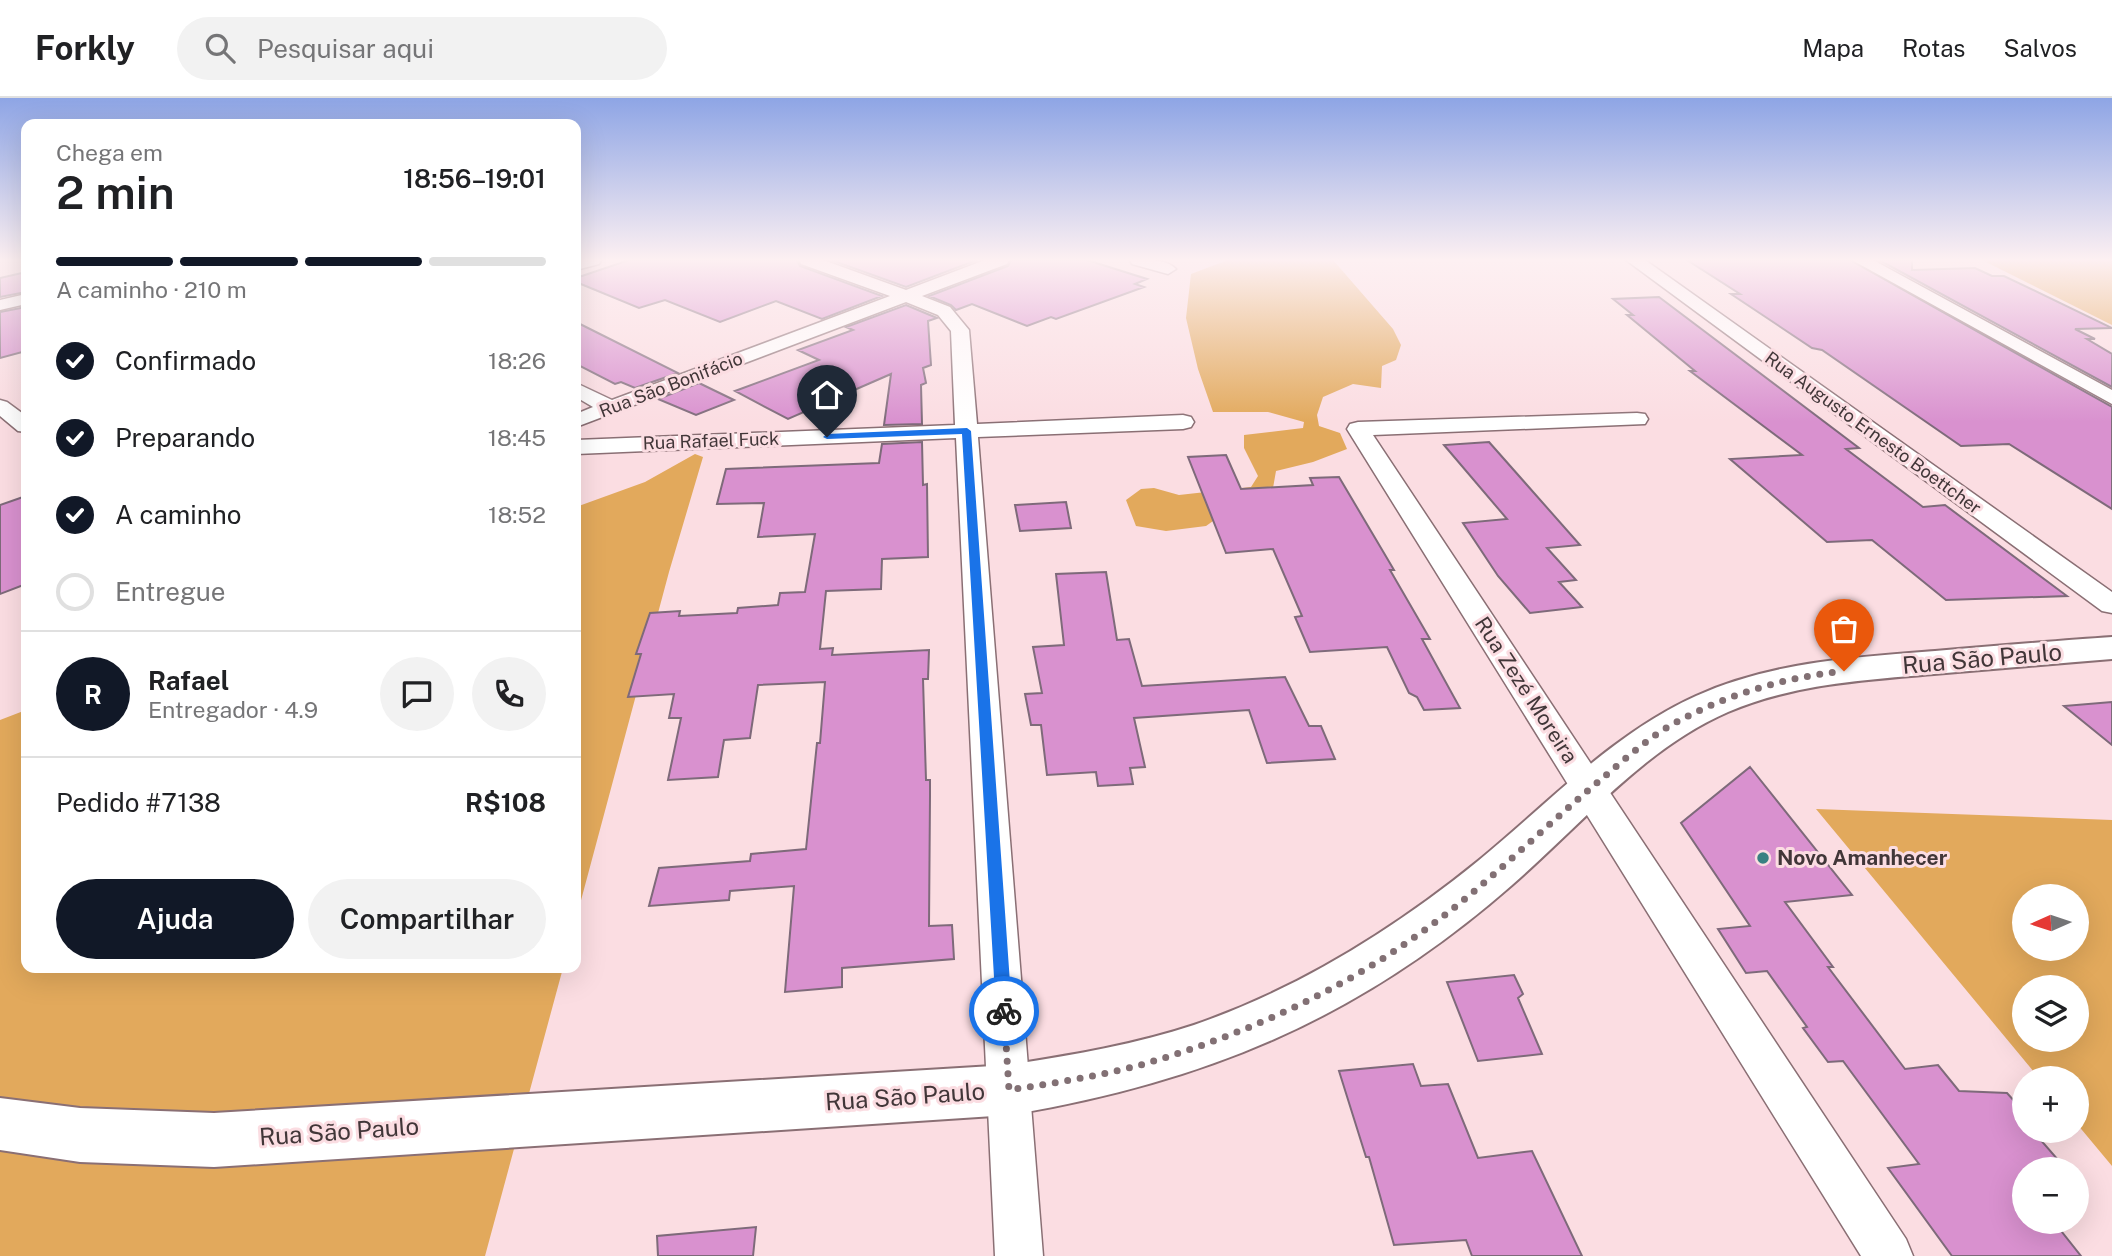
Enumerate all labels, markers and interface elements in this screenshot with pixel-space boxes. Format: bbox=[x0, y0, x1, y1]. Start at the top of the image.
search box bbox=[177, 17, 667, 80]
text: Forkly bbox=[35, 29, 135, 67]
icon: search bbox=[201, 29, 239, 67]
text: Pesquisar aqui bbox=[257, 33, 434, 64]
text: Mapa bbox=[1802, 34, 1864, 62]
text: Rotas bbox=[1902, 34, 1965, 62]
text: Salvos bbox=[2003, 34, 2077, 62]
text: Chega em bbox=[56, 139, 163, 166]
text: 18:56–19:01 bbox=[403, 163, 546, 194]
text: 2 min bbox=[56, 165, 175, 219]
text: A caminho · 210 m bbox=[56, 276, 247, 303]
icon: check bbox=[56, 342, 94, 380]
text: Confirmado bbox=[115, 345, 256, 376]
text: 18:26 bbox=[488, 347, 546, 374]
street label: Rua Augusto Ernesto Boettcher bbox=[1761, 347, 1986, 518]
street label: Rua São Bonifácio bbox=[596, 348, 745, 422]
pin bbox=[797, 365, 857, 437]
icon: home bbox=[808, 376, 846, 414]
icon: check bbox=[56, 419, 94, 457]
text: Preparando bbox=[115, 422, 255, 453]
text: 18:45 bbox=[488, 424, 546, 451]
street label: Rua Rafael Fuck bbox=[642, 428, 779, 453]
icon: check bbox=[56, 496, 94, 534]
text: A caminho bbox=[115, 499, 242, 530]
text: 18:52 bbox=[488, 501, 546, 528]
text: Entregue bbox=[115, 576, 226, 607]
pin bbox=[1814, 599, 1874, 671]
icon: bag bbox=[1825, 610, 1863, 648]
street label: Rua Zezé Moreira bbox=[1470, 612, 1583, 768]
street label: Rua São Paulo bbox=[1901, 637, 2063, 679]
button: chat bbox=[380, 657, 454, 731]
button: phone bbox=[472, 657, 546, 731]
text: Rafael bbox=[148, 665, 229, 696]
text: R bbox=[84, 679, 102, 710]
text: Entregador · 4.9 bbox=[148, 696, 318, 723]
text: Pedido #7138 bbox=[56, 787, 221, 818]
text: R$108 bbox=[465, 787, 546, 818]
place label: Novo Amanhecer bbox=[1777, 845, 1948, 870]
marker: Novo Amanhecer bbox=[1755, 850, 1771, 866]
button: Ajuda bbox=[56, 879, 294, 959]
button: Compartilhar bbox=[308, 879, 546, 959]
north arrow bbox=[2012, 884, 2090, 961]
map controls bbox=[2012, 884, 2089, 1234]
button: layers bbox=[2012, 975, 2089, 1052]
courier bbox=[969, 976, 1039, 1046]
icon: bike bbox=[985, 992, 1023, 1030]
button: + bbox=[2012, 1066, 2089, 1143]
street label: Rua São Paulo bbox=[824, 1076, 986, 1116]
street label: Rua São Paulo bbox=[258, 1111, 420, 1151]
button: − bbox=[2012, 1157, 2089, 1234]

